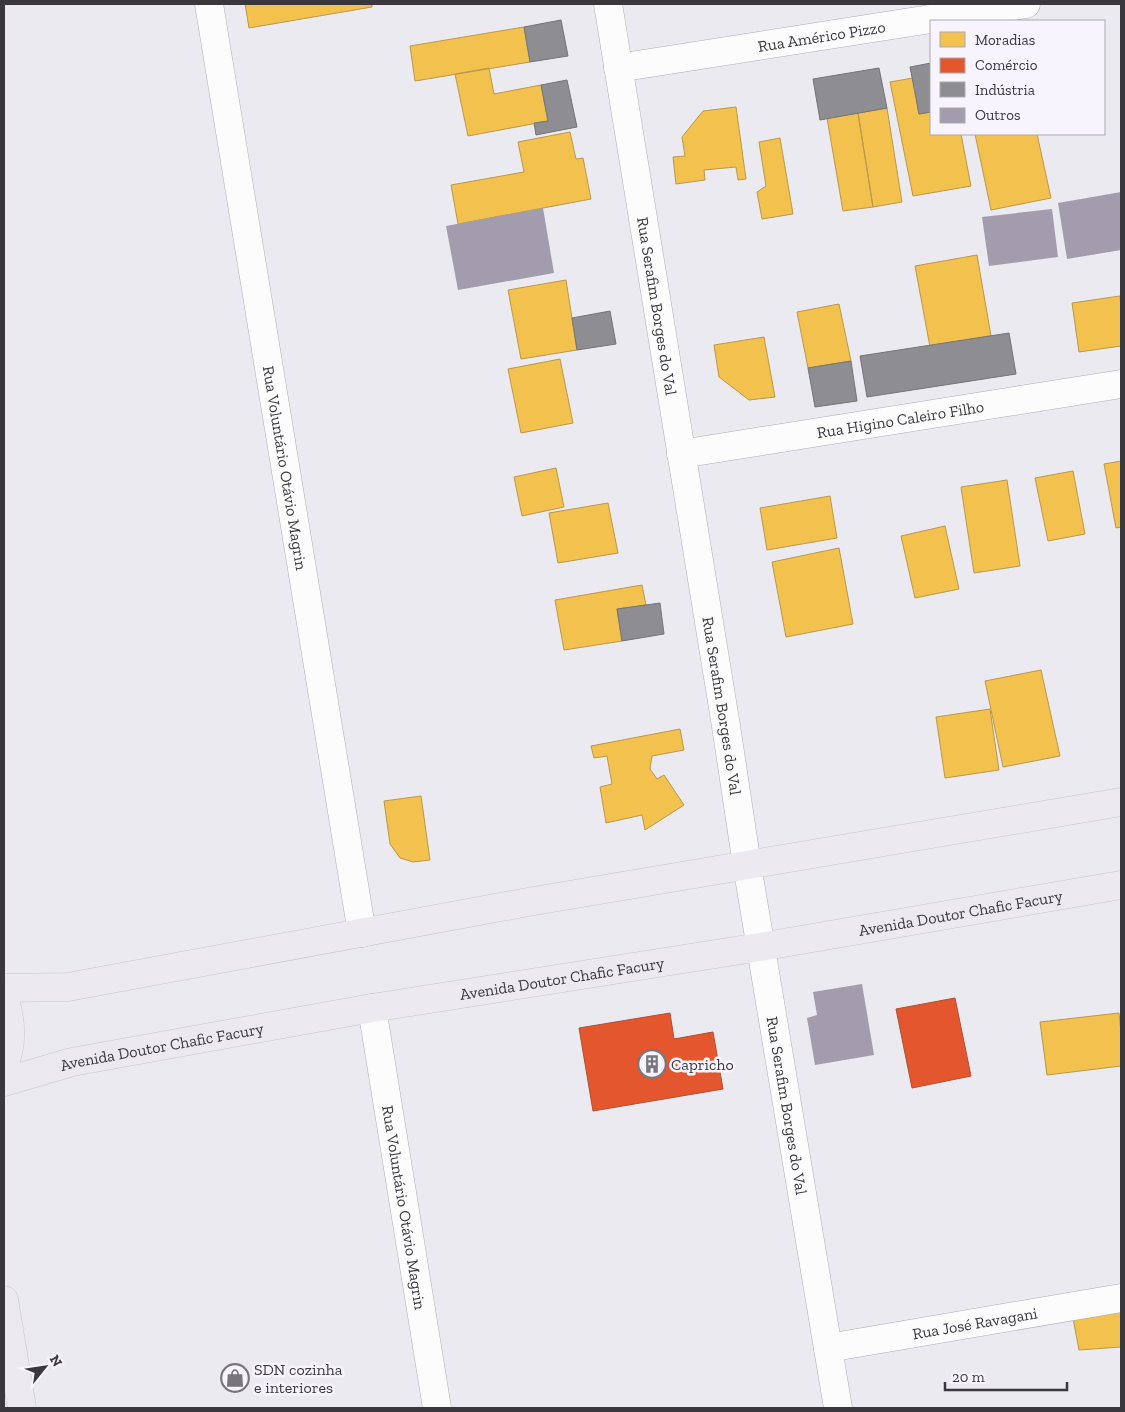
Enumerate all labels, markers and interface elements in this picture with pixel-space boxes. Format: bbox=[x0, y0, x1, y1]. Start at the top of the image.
street label: Rua Américo Pizzo bbox=[757, 17, 887, 56]
legend bbox=[930, 20, 1105, 135]
text: Moradias bbox=[975, 31, 1035, 49]
text: Comércio bbox=[975, 56, 1038, 74]
text: Indústria bbox=[975, 81, 1035, 99]
text: Outros bbox=[975, 106, 1020, 124]
street label: Rua Serafim Borges do Val bbox=[633, 216, 681, 397]
street label: Rua Voluntário Otávio Magrin bbox=[259, 364, 311, 572]
street label: Rua Higino Caleiro Filho bbox=[815, 397, 985, 442]
street label: Rua Serafim Borges do Val bbox=[698, 615, 745, 796]
street label: Avenida Doutor Chafic Facury bbox=[857, 886, 1065, 940]
street label: Avenida Doutor Chafic Facury bbox=[459, 953, 666, 1004]
street label: Rua Serafim Borges do Val bbox=[763, 1015, 811, 1196]
street label: Avenida Doutor Chafic Facury bbox=[58, 1019, 266, 1075]
building icon: Capricho bbox=[637, 1049, 667, 1079]
place label: Capricho bbox=[671, 1055, 734, 1074]
street label: Rua Voluntário Otávio Magrin bbox=[378, 1104, 430, 1312]
street label: Rua José Ravagani bbox=[911, 1303, 1039, 1343]
north arrow bbox=[20, 1342, 70, 1392]
text: N bbox=[46, 1352, 66, 1370]
place label: SDN cozinha e interiores bbox=[254, 1360, 343, 1397]
scale bar bbox=[945, 1360, 1068, 1392]
shop icon: SDN cozinha e interiores bbox=[220, 1363, 250, 1393]
text: 20 m bbox=[952, 1368, 985, 1386]

